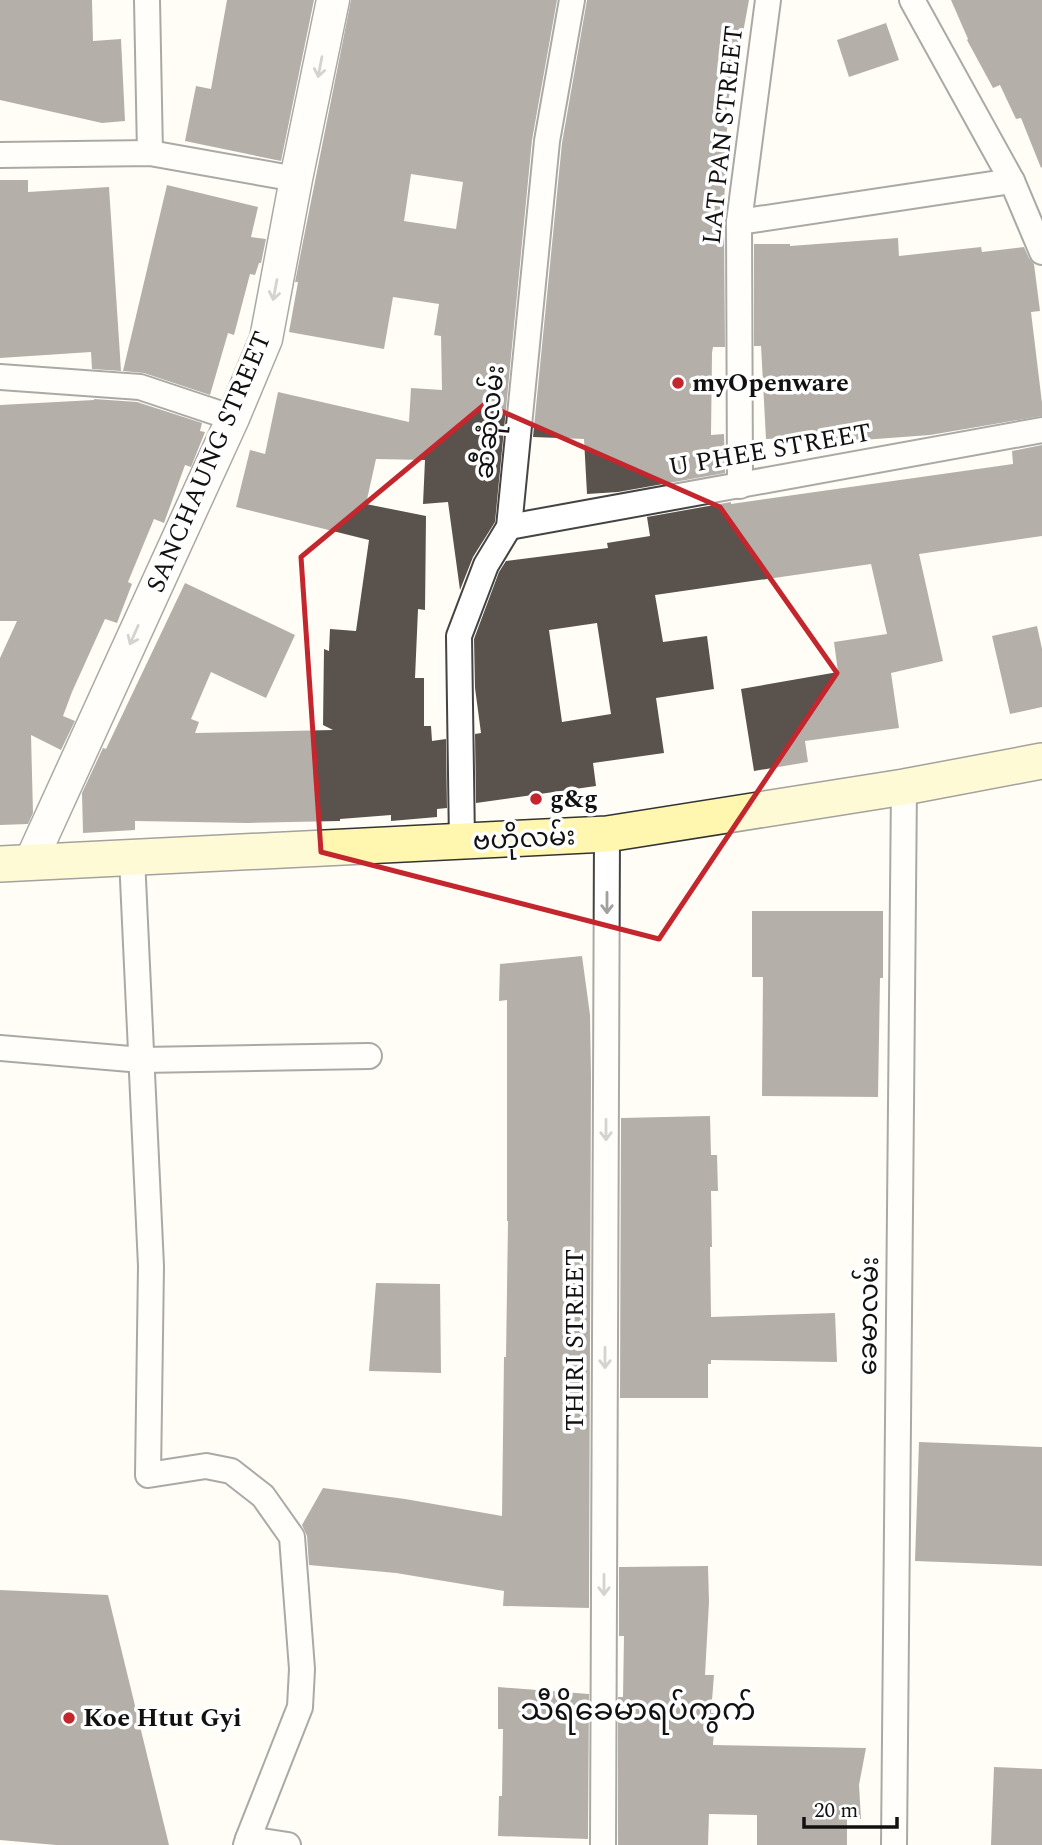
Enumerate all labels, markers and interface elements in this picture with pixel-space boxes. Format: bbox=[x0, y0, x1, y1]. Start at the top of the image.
street label: LAT PAN STREET bbox=[692, 24, 754, 246]
one-way arrow bbox=[312, 55, 326, 78]
one-way arrow bbox=[268, 278, 281, 301]
street label: SANCHAUNG STREET bbox=[136, 325, 282, 599]
street label: ဆီဆုံလမ်း bbox=[464, 363, 516, 481]
place label: myOpenware bbox=[692, 363, 849, 403]
marker: myOpenware bbox=[670, 375, 686, 391]
street label: U PHEE STREET bbox=[665, 412, 875, 488]
one-way arrow bbox=[127, 624, 140, 646]
place label: g&g bbox=[550, 779, 598, 819]
marker: g&g bbox=[528, 791, 544, 807]
street label: ဗဟိုလမ်း bbox=[472, 816, 576, 862]
one-way arrow bbox=[600, 891, 614, 914]
one-way arrow bbox=[599, 1118, 613, 1141]
street label: THIRI STREET bbox=[555, 1249, 595, 1431]
street label: ခေမာလမ်း bbox=[848, 1256, 890, 1376]
one-way arrow bbox=[598, 1346, 612, 1369]
one-way arrow bbox=[597, 1573, 611, 1596]
district label: သီရိခေမာရပ်ကွက် bbox=[520, 1688, 756, 1735]
place label: Koe Htut Gyi bbox=[83, 1698, 242, 1738]
marker: Koe Htut Gyi bbox=[61, 1710, 77, 1726]
scale bar bbox=[804, 1786, 897, 1830]
text: 20 m bbox=[814, 1795, 858, 1827]

